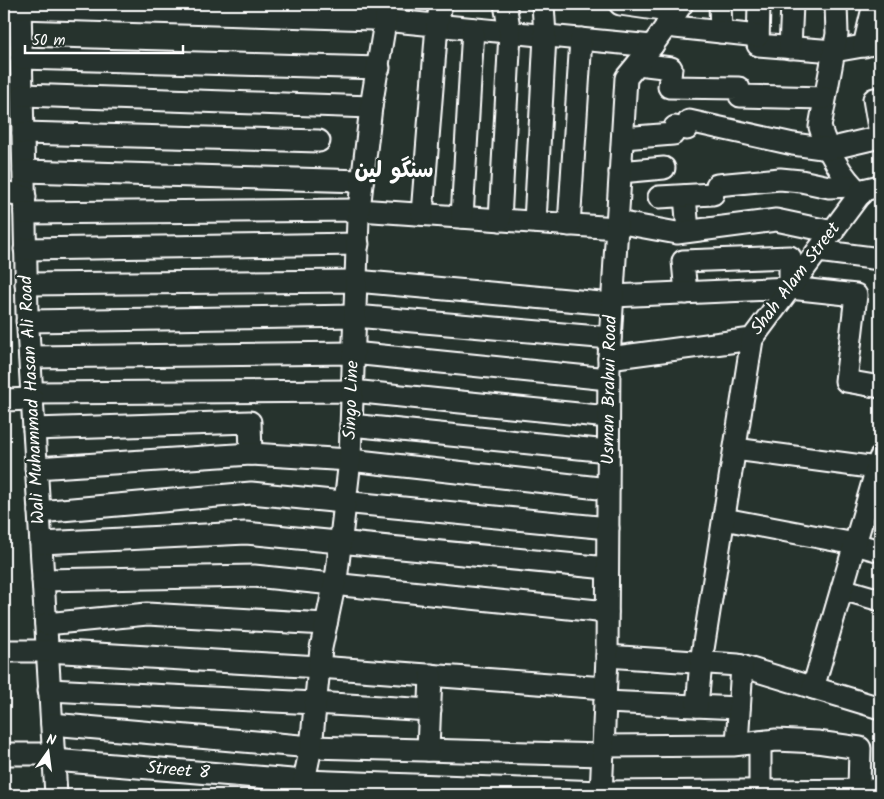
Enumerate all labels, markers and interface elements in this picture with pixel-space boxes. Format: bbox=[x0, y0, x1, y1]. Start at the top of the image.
scale bar bbox=[25, 22, 182, 54]
text: 50 m bbox=[32, 29, 66, 53]
district label: سنگو لین bbox=[355, 154, 433, 189]
street label: Shah Alam Street bbox=[744, 215, 849, 342]
street label: Wali Muhammad Hasan Ali Road bbox=[12, 274, 54, 525]
street label: Usman Brahui Road bbox=[594, 314, 626, 465]
street label: Singo Line bbox=[336, 360, 368, 440]
north arrow bbox=[22, 726, 72, 776]
text: N bbox=[44, 729, 58, 752]
street label: Street 8 bbox=[145, 754, 211, 788]

